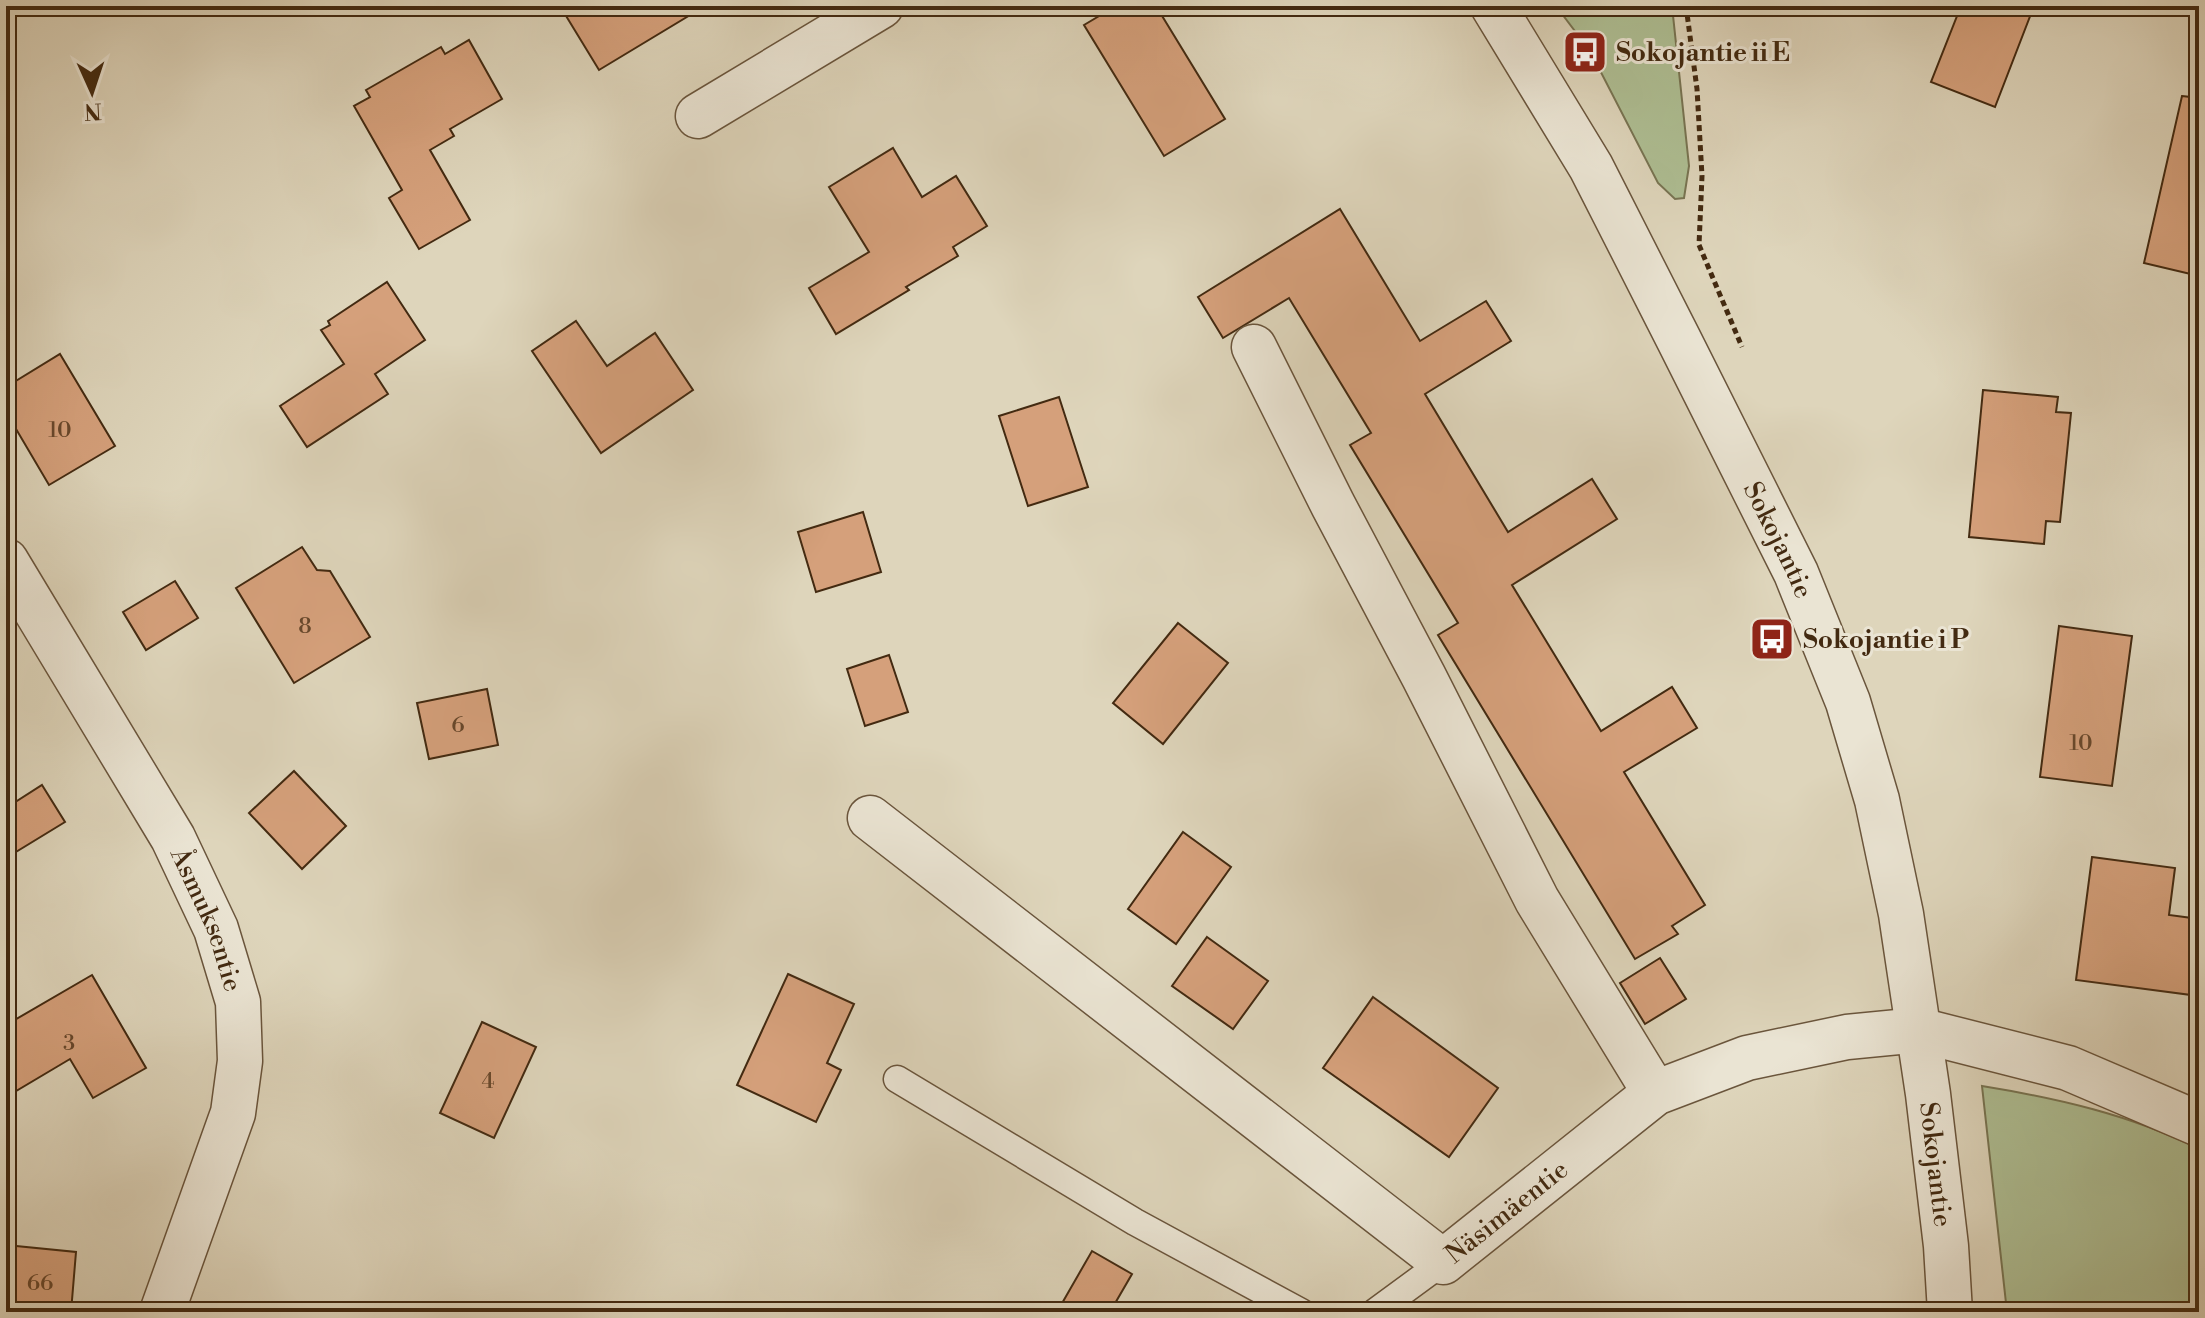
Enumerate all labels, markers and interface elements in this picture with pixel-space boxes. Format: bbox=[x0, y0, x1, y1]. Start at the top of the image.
bus stop icon: Sokojantie ii E bbox=[1561, 28, 1609, 76]
place label: Sokojantie ii E bbox=[1616, 37, 1790, 69]
north arrow bbox=[52, 52, 132, 132]
text: N bbox=[83, 97, 102, 124]
house number: 10 bbox=[48, 417, 72, 444]
street label: Sokojantie bbox=[1736, 477, 1819, 603]
house number: 8 bbox=[298, 613, 312, 640]
bus stop icon: Sokojantie i P bbox=[1748, 615, 1796, 663]
place label: Sokojantie i P bbox=[1803, 624, 1970, 656]
house number: 6 bbox=[451, 712, 465, 739]
house number: 10 bbox=[2069, 730, 2093, 757]
street label: Åsmuksentie bbox=[162, 841, 249, 995]
house number: 3 bbox=[63, 1030, 75, 1057]
house number: 4 bbox=[481, 1068, 495, 1095]
street label: Sokojantie bbox=[1912, 1100, 1959, 1229]
street label: Näsimäentie bbox=[1439, 1154, 1575, 1271]
house number: 66 bbox=[27, 1270, 53, 1297]

